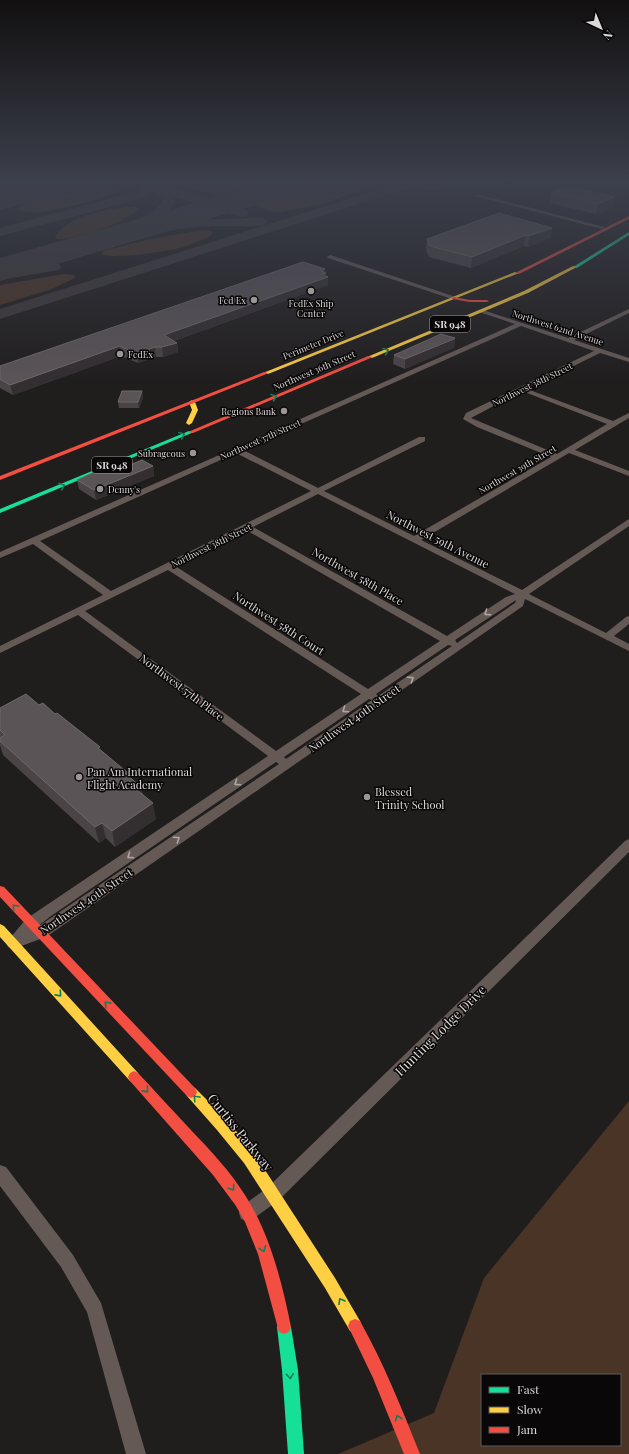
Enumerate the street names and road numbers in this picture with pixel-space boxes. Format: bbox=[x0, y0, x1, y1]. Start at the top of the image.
street label: Northwest 62nd Avenue bbox=[511, 307, 606, 348]
road number: SR 948 bbox=[430, 316, 470, 332]
street label: Perimeter Drive bbox=[281, 326, 346, 362]
street label: Northwest 36th Street bbox=[271, 347, 358, 393]
street label: Northwest 38th Street bbox=[490, 359, 575, 409]
street label: Northwest 37th Street bbox=[218, 416, 303, 462]
street label: Northwest 39th Street bbox=[476, 441, 559, 496]
road number: SR 948 bbox=[92, 457, 132, 473]
street label: Northwest 59th Avenue bbox=[384, 507, 492, 572]
street label: Northwest 38th Street bbox=[169, 520, 254, 570]
street label: Northwest 58th Place bbox=[310, 544, 407, 609]
street label: Northwest 58th Court bbox=[230, 588, 328, 658]
street label: Northwest 57th Place bbox=[137, 650, 228, 724]
street label: Northwest 40th Street bbox=[305, 681, 403, 755]
street label: Northwest 40th Street bbox=[37, 864, 135, 938]
street label: Hunting Lodge Drive bbox=[391, 981, 489, 1079]
street label: Curtiss Parkway bbox=[204, 1090, 278, 1175]

